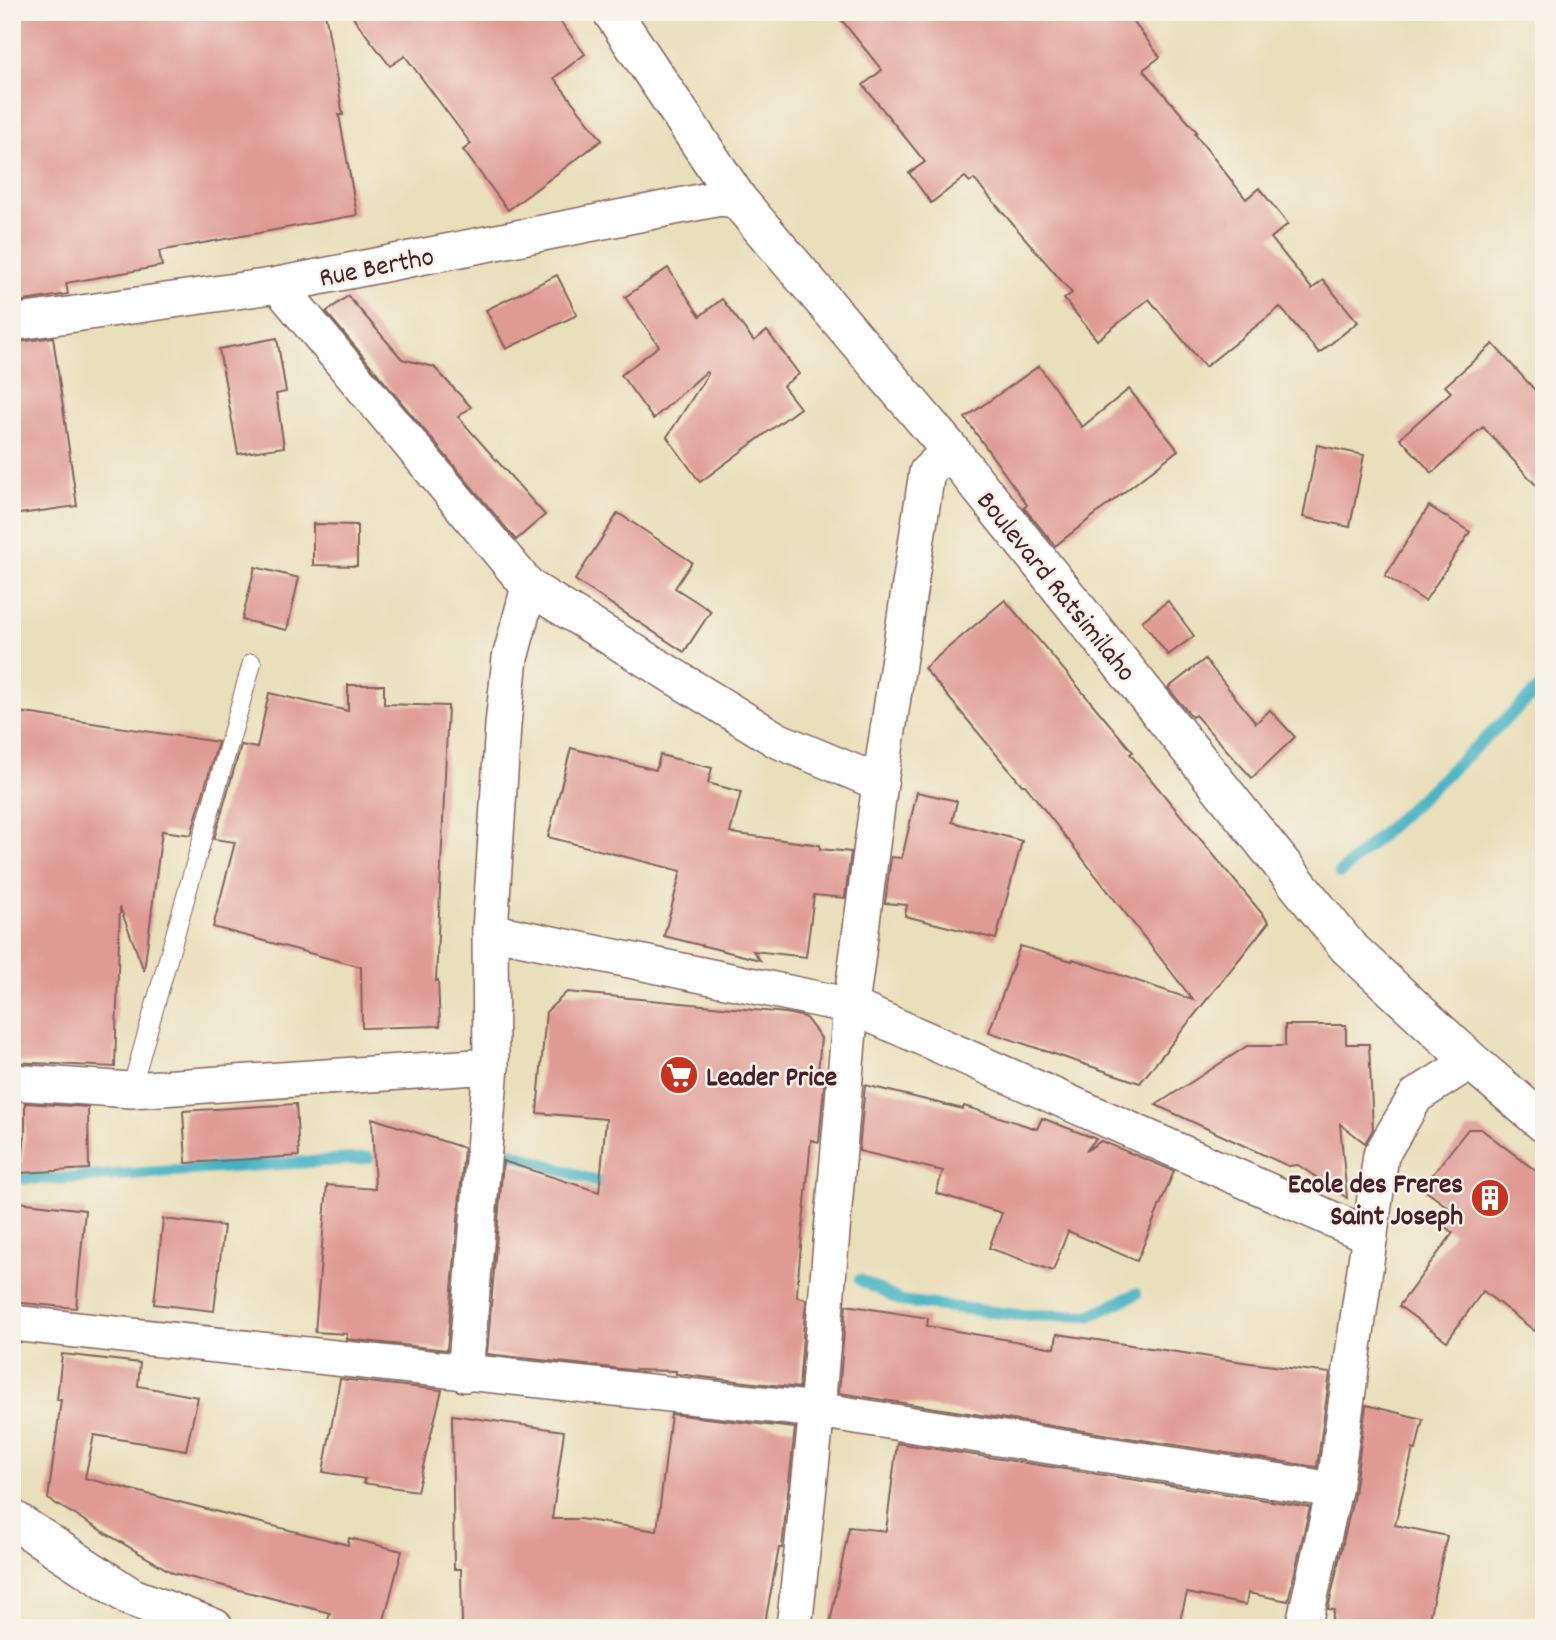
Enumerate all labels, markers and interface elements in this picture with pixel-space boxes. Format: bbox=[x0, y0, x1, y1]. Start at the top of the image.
street label: Rue Bertho bbox=[316, 239, 438, 301]
street label: Boulevard Ratsimilaho bbox=[965, 484, 1144, 692]
supermarket icon: Leader Price bbox=[658, 1054, 700, 1096]
place label: Leader Price bbox=[706, 1060, 837, 1100]
place label: Ecole des Freres Saint Joseph bbox=[1288, 1167, 1463, 1239]
building icon: Ecole des Freres Saint Joseph bbox=[1469, 1177, 1511, 1219]

